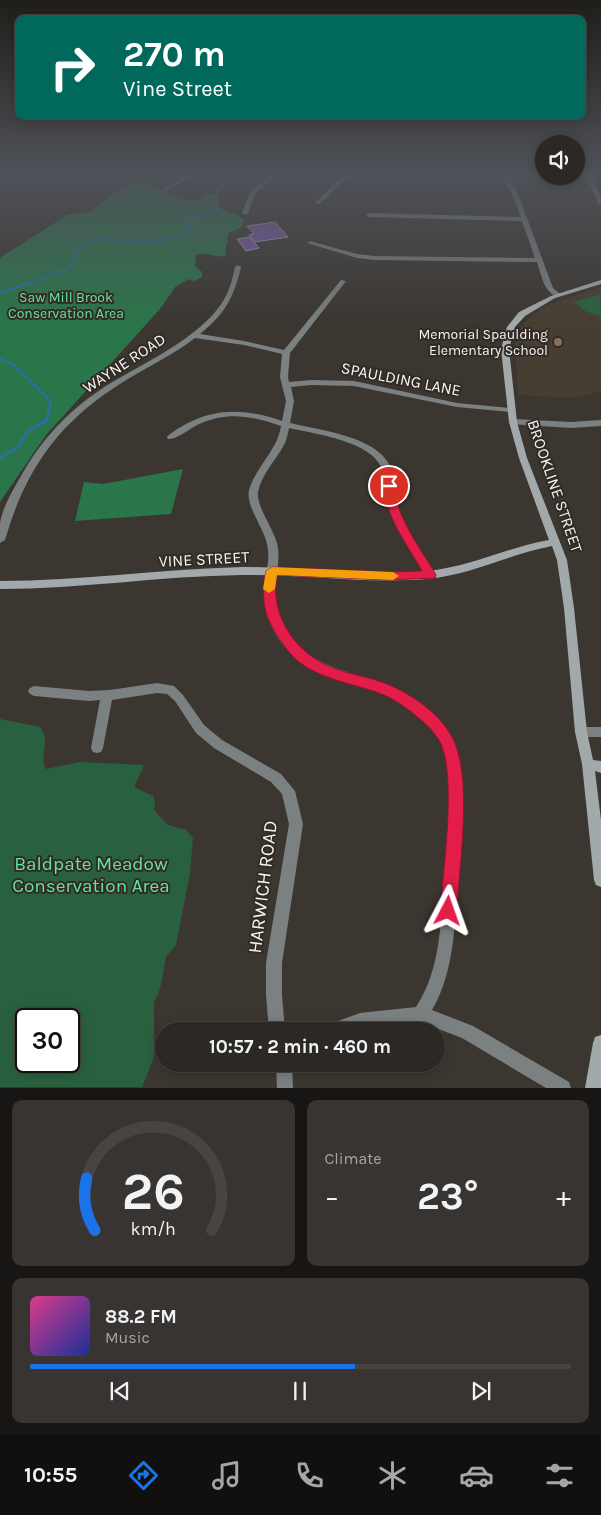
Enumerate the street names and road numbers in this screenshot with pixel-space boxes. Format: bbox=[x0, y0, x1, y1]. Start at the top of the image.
street label: WAYNE ROAD bbox=[79, 329, 169, 397]
street label: SPAULDING LANE bbox=[339, 358, 463, 400]
street label: BROOKLINE STREET bbox=[523, 417, 587, 555]
street label: VINE STREET bbox=[158, 547, 250, 571]
street label: HARWICH ROAD bbox=[244, 819, 282, 955]

